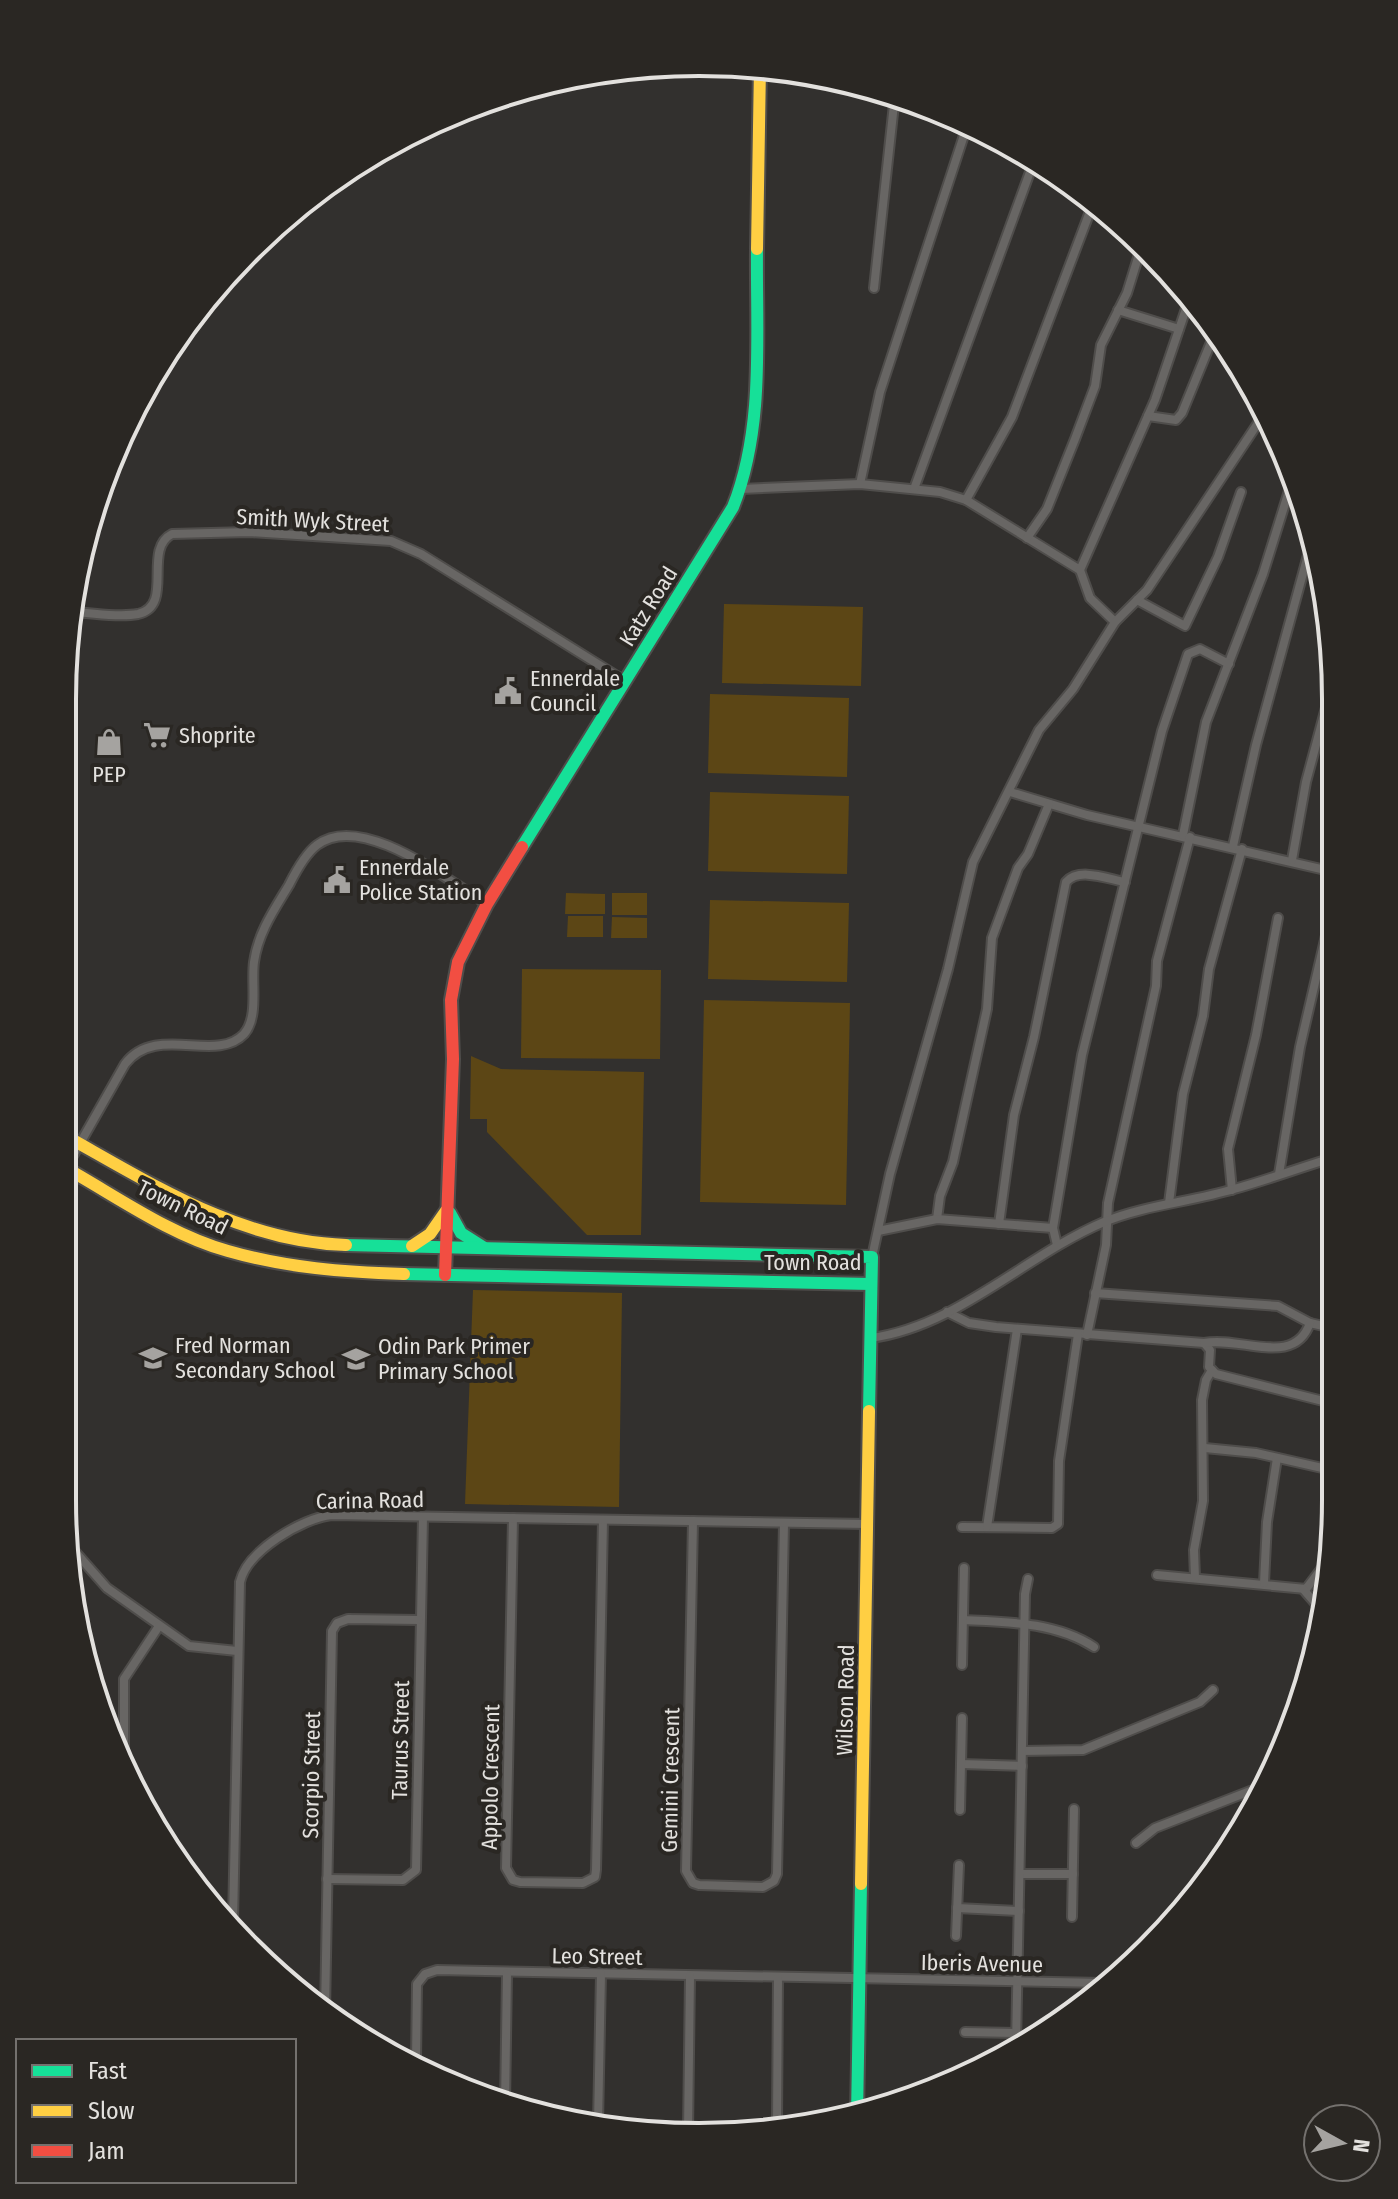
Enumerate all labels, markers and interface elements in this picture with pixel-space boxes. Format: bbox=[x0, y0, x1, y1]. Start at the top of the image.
street label: Smith Wyk Street bbox=[236, 503, 391, 538]
street label: Katz Road bbox=[613, 561, 683, 651]
place label: Ennerdale Council bbox=[530, 665, 620, 717]
public building icon: Ennerdale Council bbox=[493, 676, 523, 706]
supermarket icon: Shoprite bbox=[142, 720, 172, 750]
place label: Shoprite bbox=[179, 722, 256, 749]
shop icon: PEP bbox=[94, 727, 124, 757]
place label: PEP bbox=[92, 761, 126, 788]
place label: Ennerdale Police Station bbox=[359, 854, 482, 906]
public building icon: Ennerdale Police Station bbox=[322, 865, 352, 895]
street label: Town Road bbox=[133, 1174, 232, 1241]
street label: Town Road bbox=[764, 1249, 862, 1276]
place label: Fred Norman Secondary School bbox=[175, 1332, 335, 1384]
place label: Odin Park Primer Primary School bbox=[378, 1333, 530, 1385]
school or university icon: Fred Norman Secondary School bbox=[138, 1343, 168, 1373]
school or university icon: Odin Park Primer Primary School bbox=[341, 1344, 371, 1374]
street label: Carina Road bbox=[316, 1486, 424, 1515]
street label: Wilson Road bbox=[831, 1644, 860, 1756]
street label: Taurus Street bbox=[386, 1679, 415, 1800]
street label: Appolo Crescent bbox=[476, 1703, 505, 1850]
street label: Gemini Crescent bbox=[656, 1706, 685, 1853]
street label: Scorpio Street bbox=[297, 1710, 326, 1839]
street label: Leo Street bbox=[551, 1942, 644, 1971]
street label: Iberis Avenue bbox=[921, 1949, 1043, 1978]
legend bbox=[16, 2039, 296, 2183]
text: Fast bbox=[88, 2057, 127, 2085]
text: Slow bbox=[88, 2097, 135, 2125]
north arrow bbox=[1302, 2103, 1382, 2183]
text: Jam bbox=[88, 2137, 125, 2165]
text: N bbox=[1347, 2137, 1376, 2154]

